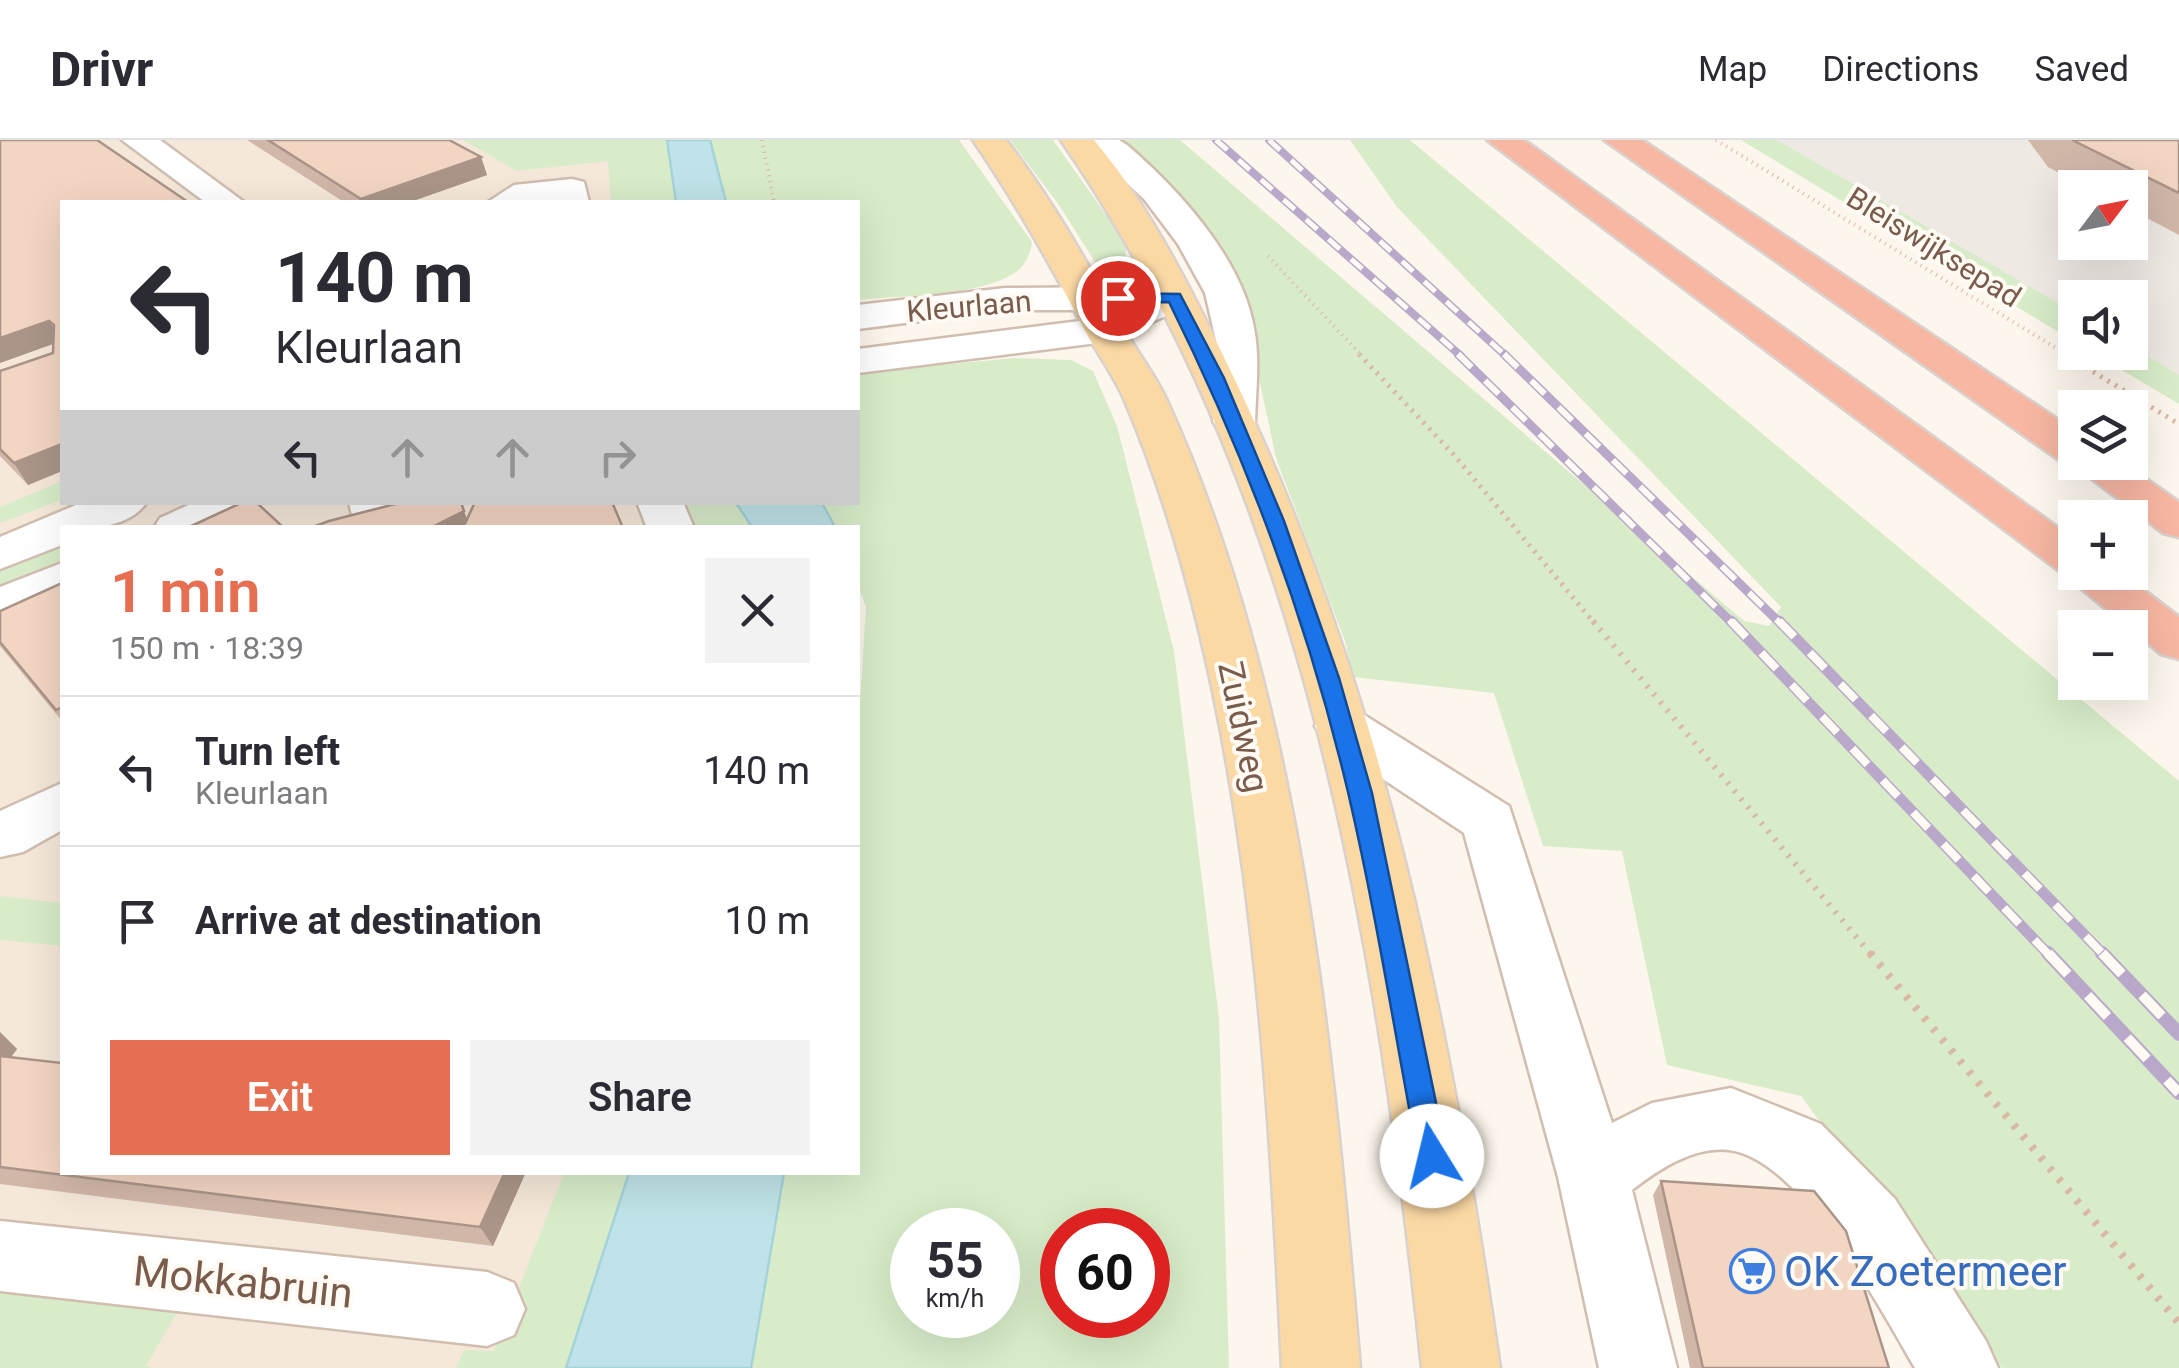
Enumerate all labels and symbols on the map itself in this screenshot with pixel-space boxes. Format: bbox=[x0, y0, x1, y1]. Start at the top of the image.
north arrow bbox=[2058, 170, 2148, 260]
street label: Bleiswijksepad bbox=[1841, 180, 2027, 314]
pin bbox=[1076, 256, 1161, 341]
street label: Kleurlaan bbox=[905, 283, 1033, 329]
street label: Zuidweg bbox=[1209, 658, 1277, 796]
position arrow bbox=[1380, 1104, 1484, 1208]
speed limit sign: 60 bbox=[1040, 1208, 1170, 1338]
street label: Mokkabruin bbox=[131, 1246, 355, 1318]
place label: OK Zoetermeer bbox=[1784, 1247, 2066, 1296]
supermarket icon: OK Zoetermeer bbox=[1729, 1248, 1775, 1294]

